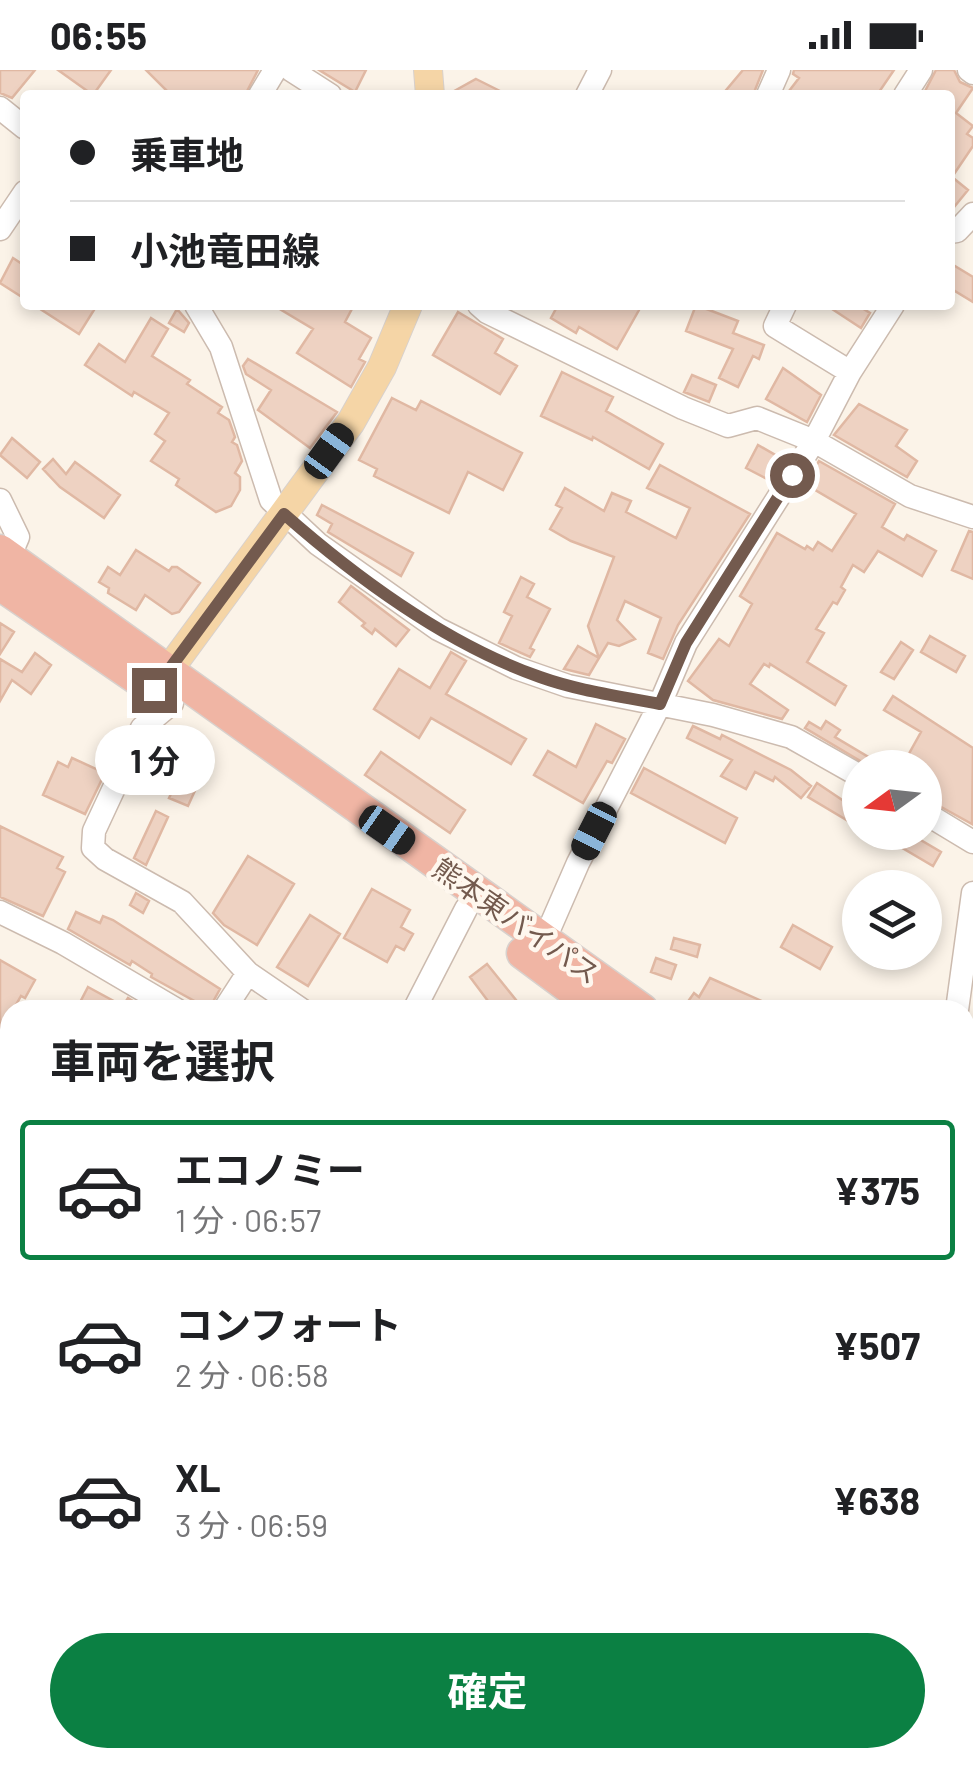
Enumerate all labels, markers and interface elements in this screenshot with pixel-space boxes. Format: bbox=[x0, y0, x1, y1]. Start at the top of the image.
text: 06:55 bbox=[50, 12, 147, 58]
text: 乗車地 bbox=[130, 131, 244, 177]
text: 小池竜田線 bbox=[130, 227, 320, 273]
car bbox=[299, 418, 359, 484]
route start bbox=[770, 453, 815, 498]
route end bbox=[132, 668, 177, 713]
callout: 1 分 bbox=[94, 725, 214, 795]
text: 1 分 bbox=[130, 741, 180, 779]
north arrow bbox=[842, 750, 942, 850]
map controls bbox=[842, 750, 942, 970]
car bbox=[567, 797, 621, 865]
car bbox=[354, 801, 420, 859]
street label: 熊本東バイパス bbox=[427, 850, 606, 990]
button: layers bbox=[842, 870, 942, 970]
text: 車両を選択 bbox=[50, 1033, 275, 1087]
icon: car bbox=[55, 1145, 145, 1235]
text: エコノミー bbox=[175, 1146, 365, 1192]
text: ¥375 bbox=[834, 1167, 920, 1213]
text: 1 分 · 06:57 bbox=[175, 1200, 321, 1238]
icon: car bbox=[55, 1300, 145, 1390]
text: コンフォート bbox=[175, 1301, 402, 1347]
text: ¥507 bbox=[833, 1322, 920, 1368]
text: 2 分 · 06:58 bbox=[175, 1355, 329, 1393]
text: XL bbox=[175, 1454, 221, 1500]
icon: car bbox=[55, 1455, 145, 1545]
text: ¥638 bbox=[832, 1477, 920, 1523]
text: 3 分 · 06:59 bbox=[175, 1505, 328, 1543]
button: 確定 bbox=[50, 1633, 925, 1748]

